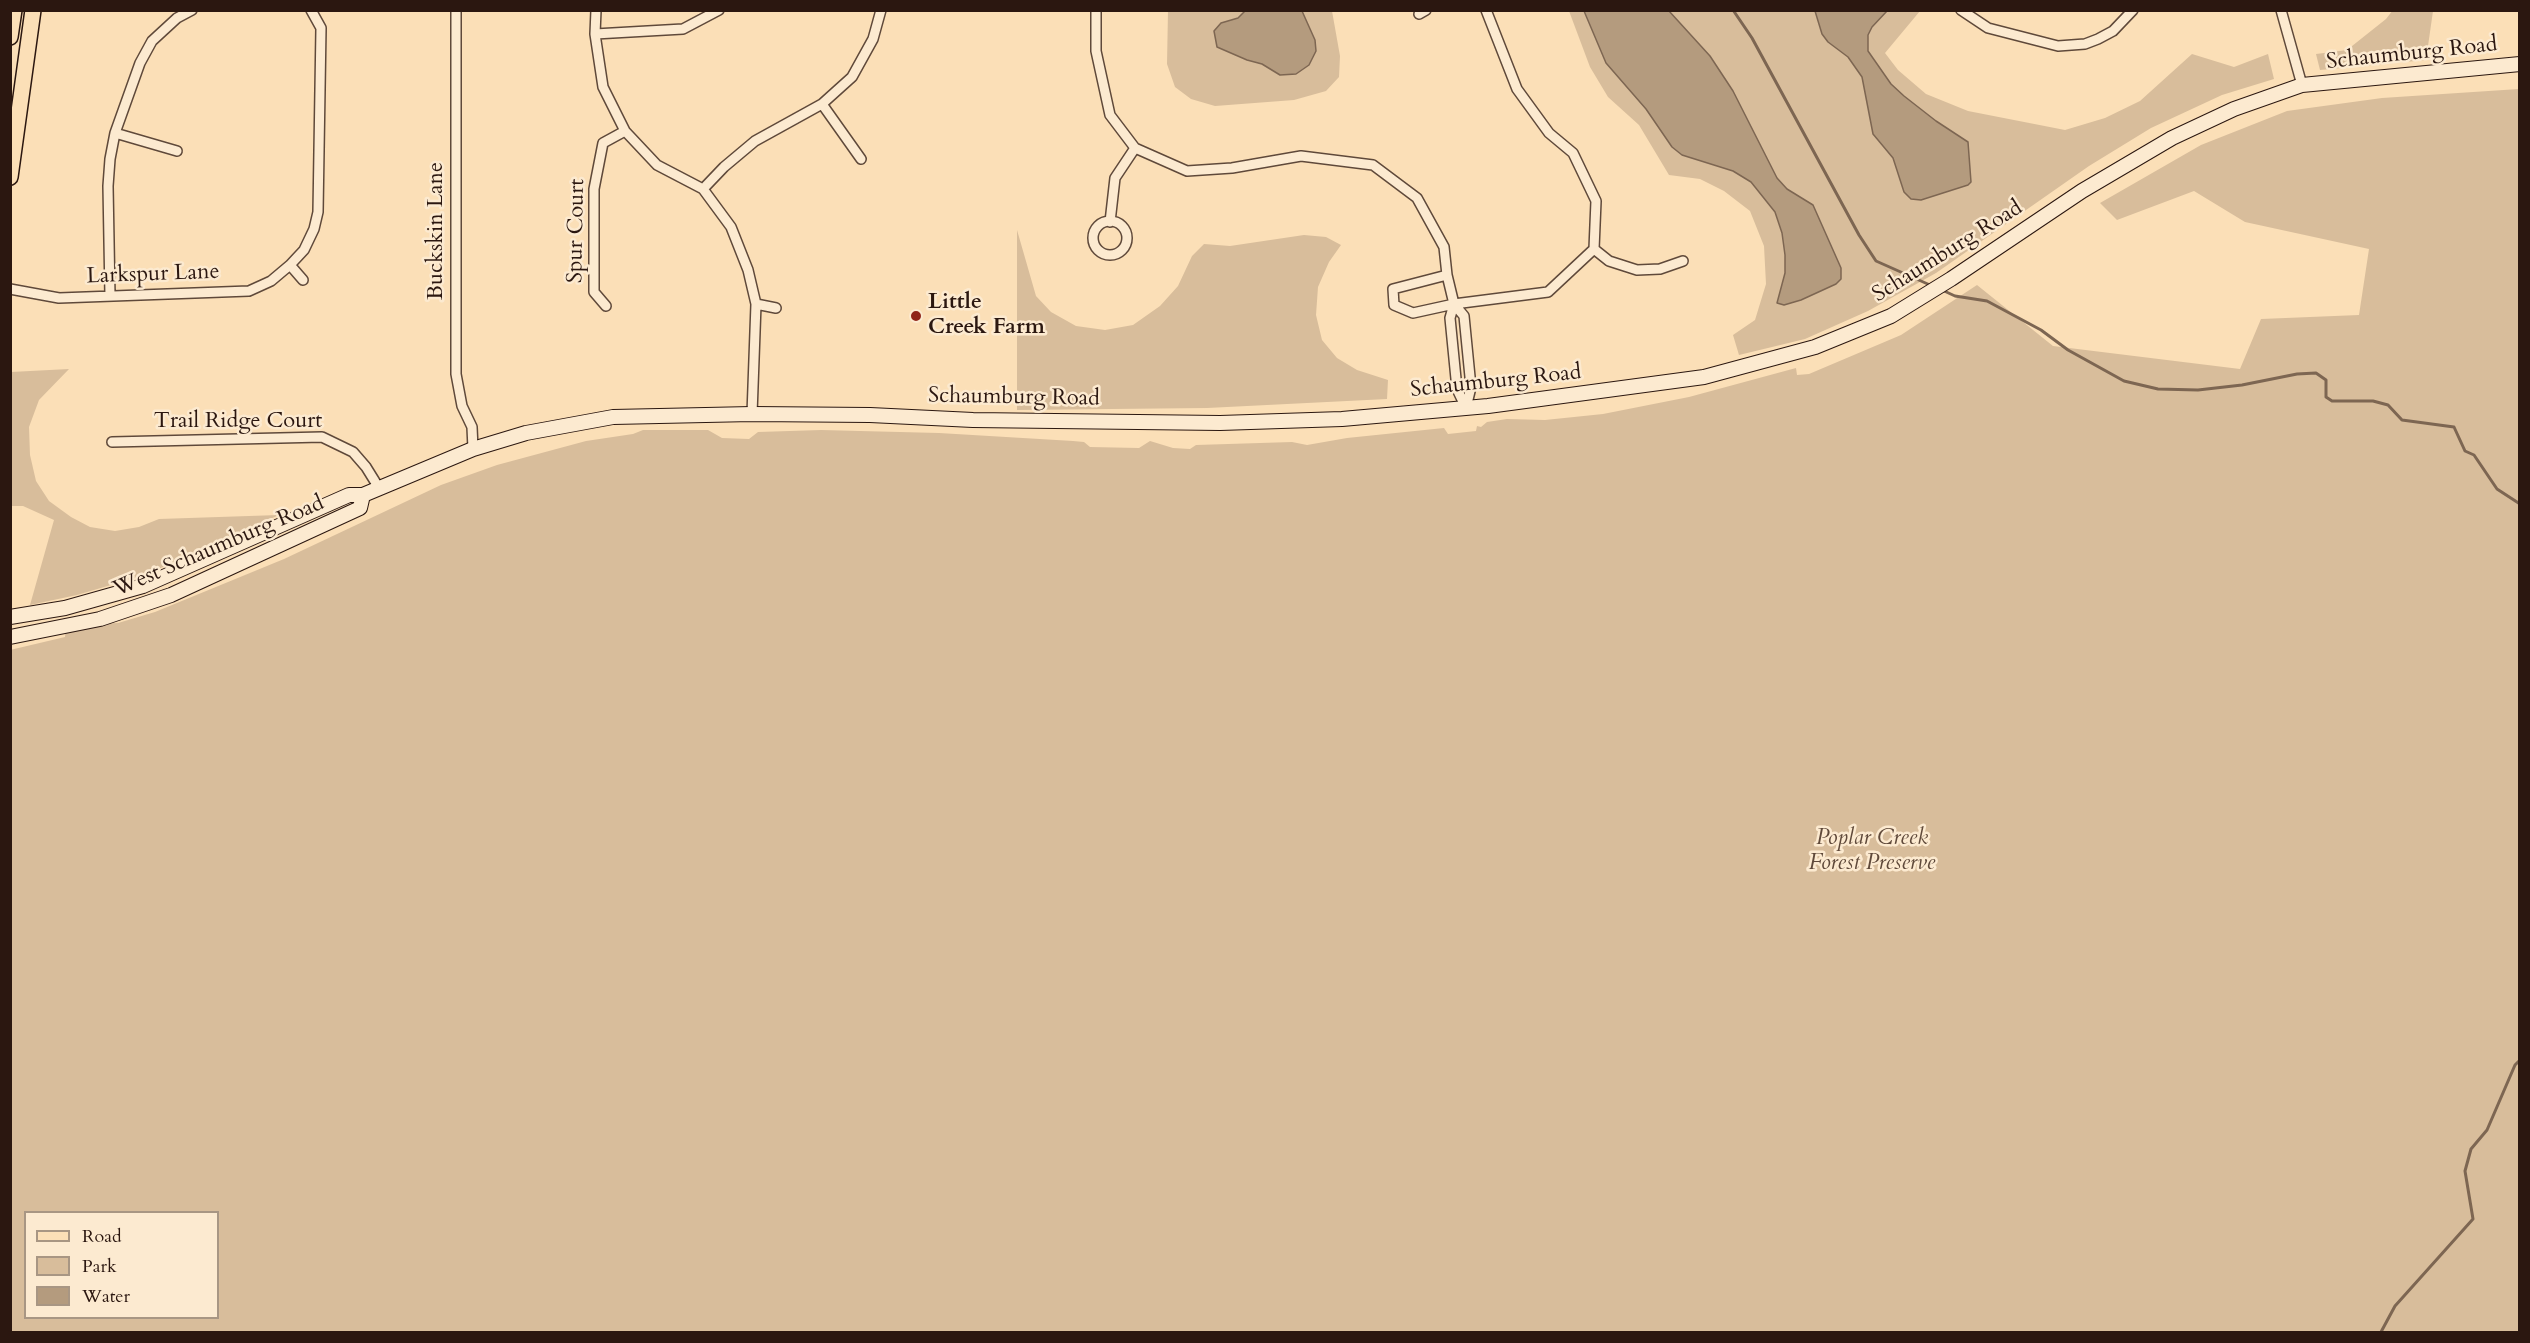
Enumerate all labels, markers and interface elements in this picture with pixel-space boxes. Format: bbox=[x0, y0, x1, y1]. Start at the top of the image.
street label: Schaumburg Road bbox=[2325, 32, 2499, 76]
street label: Buckskin Lane bbox=[424, 162, 450, 300]
street label: Spur Court bbox=[563, 179, 591, 283]
street label: Schaumburg Road bbox=[1868, 195, 2028, 309]
street label: Larkspur Lane bbox=[86, 259, 220, 291]
place label: Little Creek Farm bbox=[928, 290, 1045, 342]
marker: Little Creek Farm bbox=[909, 309, 923, 323]
street label: Schaumburg Road bbox=[1409, 360, 1583, 404]
street label: Schaumburg Road bbox=[928, 383, 1100, 413]
street label: Trail Ridge Court bbox=[154, 409, 322, 435]
street label: West Schaumburg Road bbox=[110, 491, 328, 603]
park label: Poplar Creek Forest Preserve bbox=[1809, 826, 1935, 878]
legend bbox=[24, 1211, 219, 1319]
text: Road bbox=[82, 1224, 122, 1249]
text: Park bbox=[82, 1254, 117, 1279]
text: Water bbox=[82, 1284, 130, 1309]

